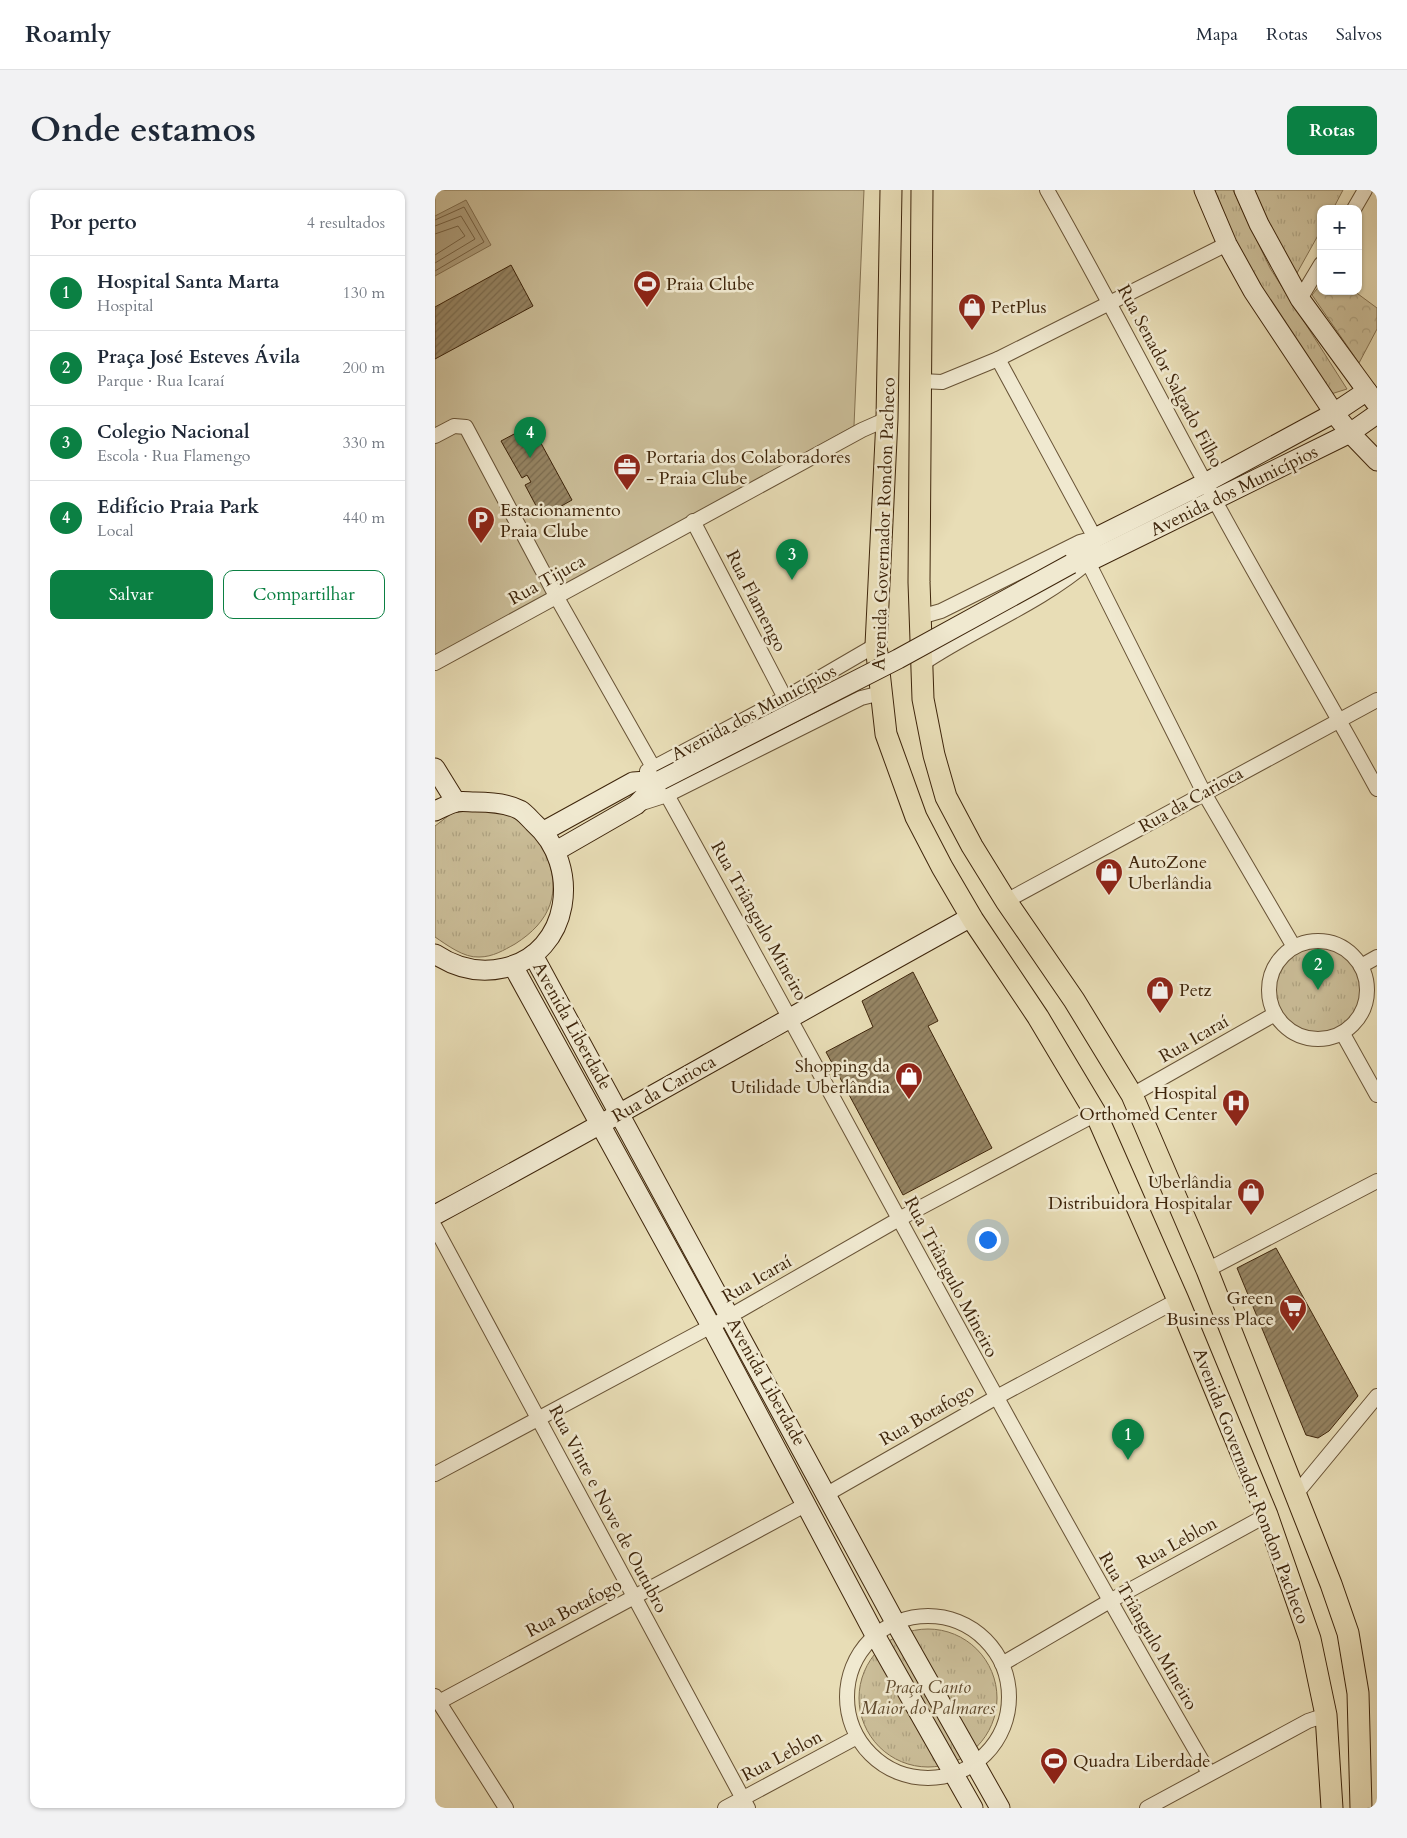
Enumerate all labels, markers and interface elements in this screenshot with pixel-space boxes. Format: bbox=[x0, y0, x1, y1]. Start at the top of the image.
text: Roamly bbox=[25, 18, 111, 51]
text: Mapa bbox=[1196, 22, 1238, 47]
text: Rotas bbox=[1266, 22, 1308, 47]
text: Salvos bbox=[1336, 22, 1382, 47]
text: Onde estamos bbox=[30, 106, 256, 154]
button: Rotas bbox=[1287, 106, 1377, 155]
map controls bbox=[1317, 205, 1362, 295]
button: + bbox=[1317, 205, 1362, 250]
text: Por perto bbox=[50, 208, 137, 237]
text: 4 resultados bbox=[307, 212, 385, 234]
button: − bbox=[1317, 250, 1362, 295]
text: Hospital Santa Marta bbox=[97, 269, 279, 295]
sports icon: Praia Clube bbox=[632, 269, 662, 308]
place label: Praia Clube bbox=[666, 272, 755, 297]
street label: Rua Senador Salgado Filho bbox=[1111, 280, 1229, 472]
text: 1 bbox=[62, 282, 70, 304]
text: 130 m bbox=[343, 282, 385, 304]
shop icon: PetPlus bbox=[957, 292, 987, 331]
text: Hospital bbox=[97, 295, 153, 317]
place label: PetPlus bbox=[991, 295, 1047, 320]
text: Praça José Esteves Ávila bbox=[97, 344, 300, 370]
text: 2 bbox=[62, 357, 70, 379]
text: 200 m bbox=[343, 357, 385, 379]
text: Parque · Rua Icaraí bbox=[97, 370, 224, 392]
street label: Avenida Governador Rondon Pacheco bbox=[866, 377, 902, 671]
pin: 4 bbox=[514, 417, 546, 458]
text: Colegio Nacional bbox=[97, 419, 249, 445]
text: 3 bbox=[62, 432, 70, 454]
text: 330 m bbox=[343, 432, 385, 454]
street label: Avenida dos Municípios bbox=[1146, 440, 1322, 542]
text: Escola · Rua Flamengo bbox=[97, 445, 251, 467]
place label: Portaria dos Colaboradores - Praia Clube bbox=[646, 445, 850, 491]
office icon: Portaria dos Colaboradores - Praia Clube bbox=[612, 452, 642, 491]
text: Edifício Praia Park bbox=[97, 494, 259, 520]
place label: Estacionamento Praia Clube bbox=[500, 498, 621, 544]
parking icon: Estacionamento Praia Clube bbox=[466, 505, 496, 544]
text: 4 bbox=[62, 507, 70, 529]
text: 440 m bbox=[343, 507, 385, 529]
text: Local bbox=[97, 520, 134, 542]
pin: 3 bbox=[776, 539, 808, 580]
street label: Rua Flamengo bbox=[720, 546, 792, 656]
street label: Rua Tijuca bbox=[504, 549, 590, 611]
button: Salvar bbox=[50, 570, 213, 619]
button: Compartilhar bbox=[223, 570, 385, 619]
street label: Avenida dos Municípios bbox=[667, 659, 841, 767]
street label: Rua da Carioca bbox=[1134, 761, 1248, 839]
street label: Rua Triângulo Mineiro bbox=[705, 837, 813, 1005]
place label: AutoZone Uberlândia bbox=[1128, 850, 1212, 896]
shop icon: AutoZone Uberlândia bbox=[1094, 857, 1124, 896]
pin: 2 bbox=[1302, 949, 1334, 990]
street label: Avenida Liberdade bbox=[526, 957, 618, 1095]
shop icon: Petz bbox=[1145, 975, 1175, 1014]
place label: Petz bbox=[1179, 978, 1212, 1003]
street label: Rua Icaraí bbox=[1155, 1009, 1233, 1069]
street label: Rua da Carioca bbox=[608, 1049, 721, 1129]
place label: Shopping da Utilidade Uberlândia bbox=[731, 1054, 890, 1100]
shop icon: Shopping da Utilidade Uberlândia bbox=[894, 1061, 924, 1100]
place label: Hospital Orthomed Center bbox=[1079, 1081, 1217, 1127]
hospital icon: Hospital Orthomed Center bbox=[1221, 1088, 1251, 1127]
place label: Uberlândia Distribuidora Hospitalar bbox=[1048, 1170, 1232, 1216]
shop icon: Uberlândia Distribuidora Hospitalar bbox=[1236, 1177, 1266, 1216]
street label: Rua Triângulo Mineiro bbox=[898, 1192, 1004, 1362]
your location bbox=[975, 1227, 1001, 1253]
street label: Rua Icaraí bbox=[718, 1249, 796, 1309]
place label: Green Business Place bbox=[1166, 1286, 1275, 1332]
supermarket icon: Green Business Place bbox=[1278, 1293, 1308, 1332]
street label: Avenida Liberdade bbox=[720, 1313, 812, 1451]
street label: Avenida Governador Rondon Pacheco bbox=[1187, 1344, 1315, 1628]
street label: Rua Botafogo bbox=[875, 1378, 979, 1452]
street label: Rua Vinte e Nove de Outubro bbox=[543, 1401, 674, 1617]
pin: 1 bbox=[1112, 1419, 1144, 1460]
street label: Rua Leblon bbox=[1132, 1510, 1222, 1575]
street label: Rua Triângulo Mineiro bbox=[1092, 1547, 1204, 1715]
street label: Rua Botafogo bbox=[522, 1572, 627, 1644]
park label: Praça Canto Maior do Palmares bbox=[861, 1675, 995, 1721]
street label: Rua Leblon bbox=[737, 1724, 827, 1788]
sports icon: Quadra Liberdade bbox=[1039, 1746, 1069, 1785]
place label: Quadra Liberdade bbox=[1073, 1749, 1210, 1774]

